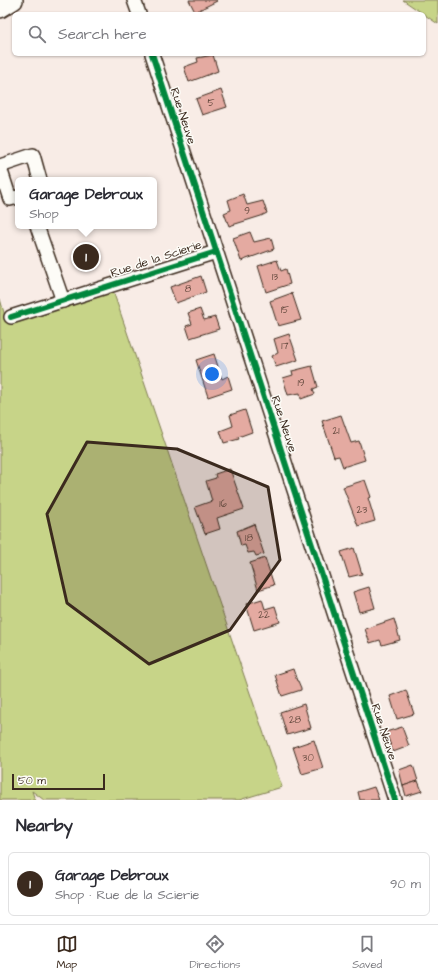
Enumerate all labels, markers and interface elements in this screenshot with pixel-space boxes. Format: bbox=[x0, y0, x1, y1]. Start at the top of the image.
search box bbox=[12, 12, 426, 56]
icon: search bbox=[26, 23, 48, 45]
text: Search here bbox=[58, 24, 147, 45]
street label: Rue Neuve bbox=[166, 85, 200, 147]
house number: 5 bbox=[207, 96, 215, 110]
popup bbox=[15, 177, 157, 229]
text: Garage Debroux bbox=[29, 184, 143, 205]
house number: 9 bbox=[244, 204, 250, 218]
text: Shop bbox=[29, 205, 59, 223]
street label: Rue de la Scierie bbox=[108, 236, 204, 282]
pin: 1 bbox=[73, 242, 99, 272]
house number: 13 bbox=[272, 270, 278, 284]
house number: 8 bbox=[185, 282, 192, 296]
house number: 15 bbox=[281, 303, 289, 317]
house number: 17 bbox=[281, 339, 289, 353]
your location bbox=[202, 364, 222, 384]
house number: 19 bbox=[298, 376, 305, 390]
street label: Rue Neuve bbox=[267, 393, 301, 455]
house number: 21 bbox=[332, 424, 340, 438]
house number: 16 bbox=[219, 497, 227, 511]
house number: 23 bbox=[357, 503, 367, 517]
house number: 18 bbox=[245, 531, 253, 545]
house number: 22 bbox=[258, 608, 270, 622]
street label: Rue Neuve bbox=[367, 701, 401, 763]
house number: 28 bbox=[289, 713, 302, 727]
house number: 30 bbox=[302, 751, 314, 765]
scale bar bbox=[12, 772, 105, 791]
text: 50 m bbox=[18, 773, 46, 788]
text: Nearby bbox=[16, 814, 73, 838]
text: Garage Debroux bbox=[55, 865, 168, 886]
text: 1 bbox=[29, 875, 31, 893]
text: 90 m bbox=[390, 875, 421, 893]
text: Shop · Rue de la Scierie bbox=[55, 886, 199, 904]
tab: Map bbox=[56, 933, 78, 972]
tab: Directions bbox=[189, 933, 241, 972]
tab: Saved bbox=[352, 933, 382, 972]

